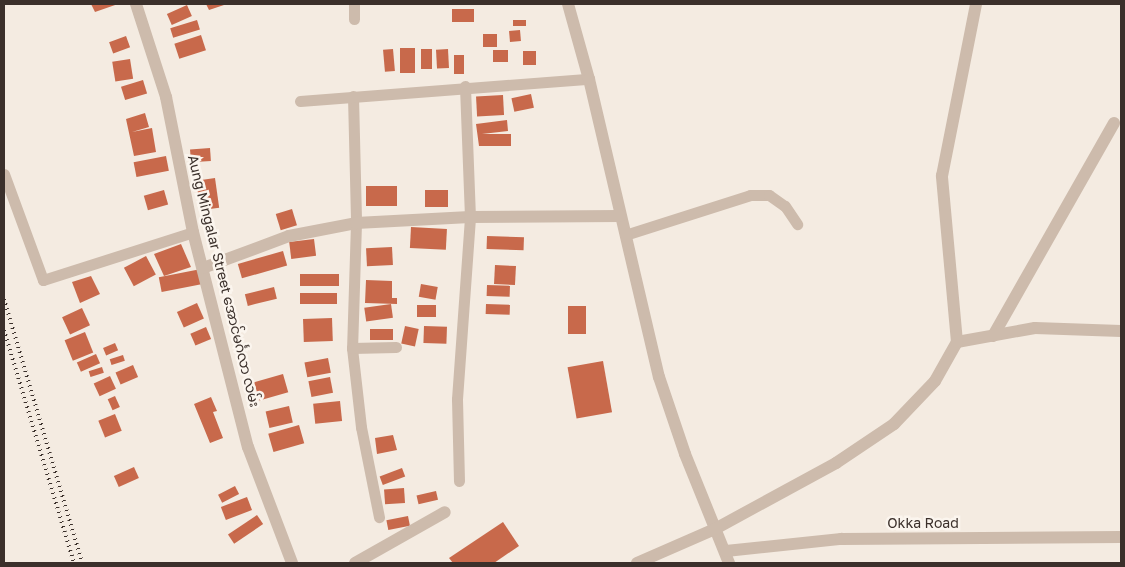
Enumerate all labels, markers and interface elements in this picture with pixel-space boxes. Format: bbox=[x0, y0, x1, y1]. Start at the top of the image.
street label: Aung Mingalar Street အောင်မင်္ဂလာ လမ်း bbox=[185, 153, 263, 409]
street label: Okka Road bbox=[887, 515, 959, 531]

